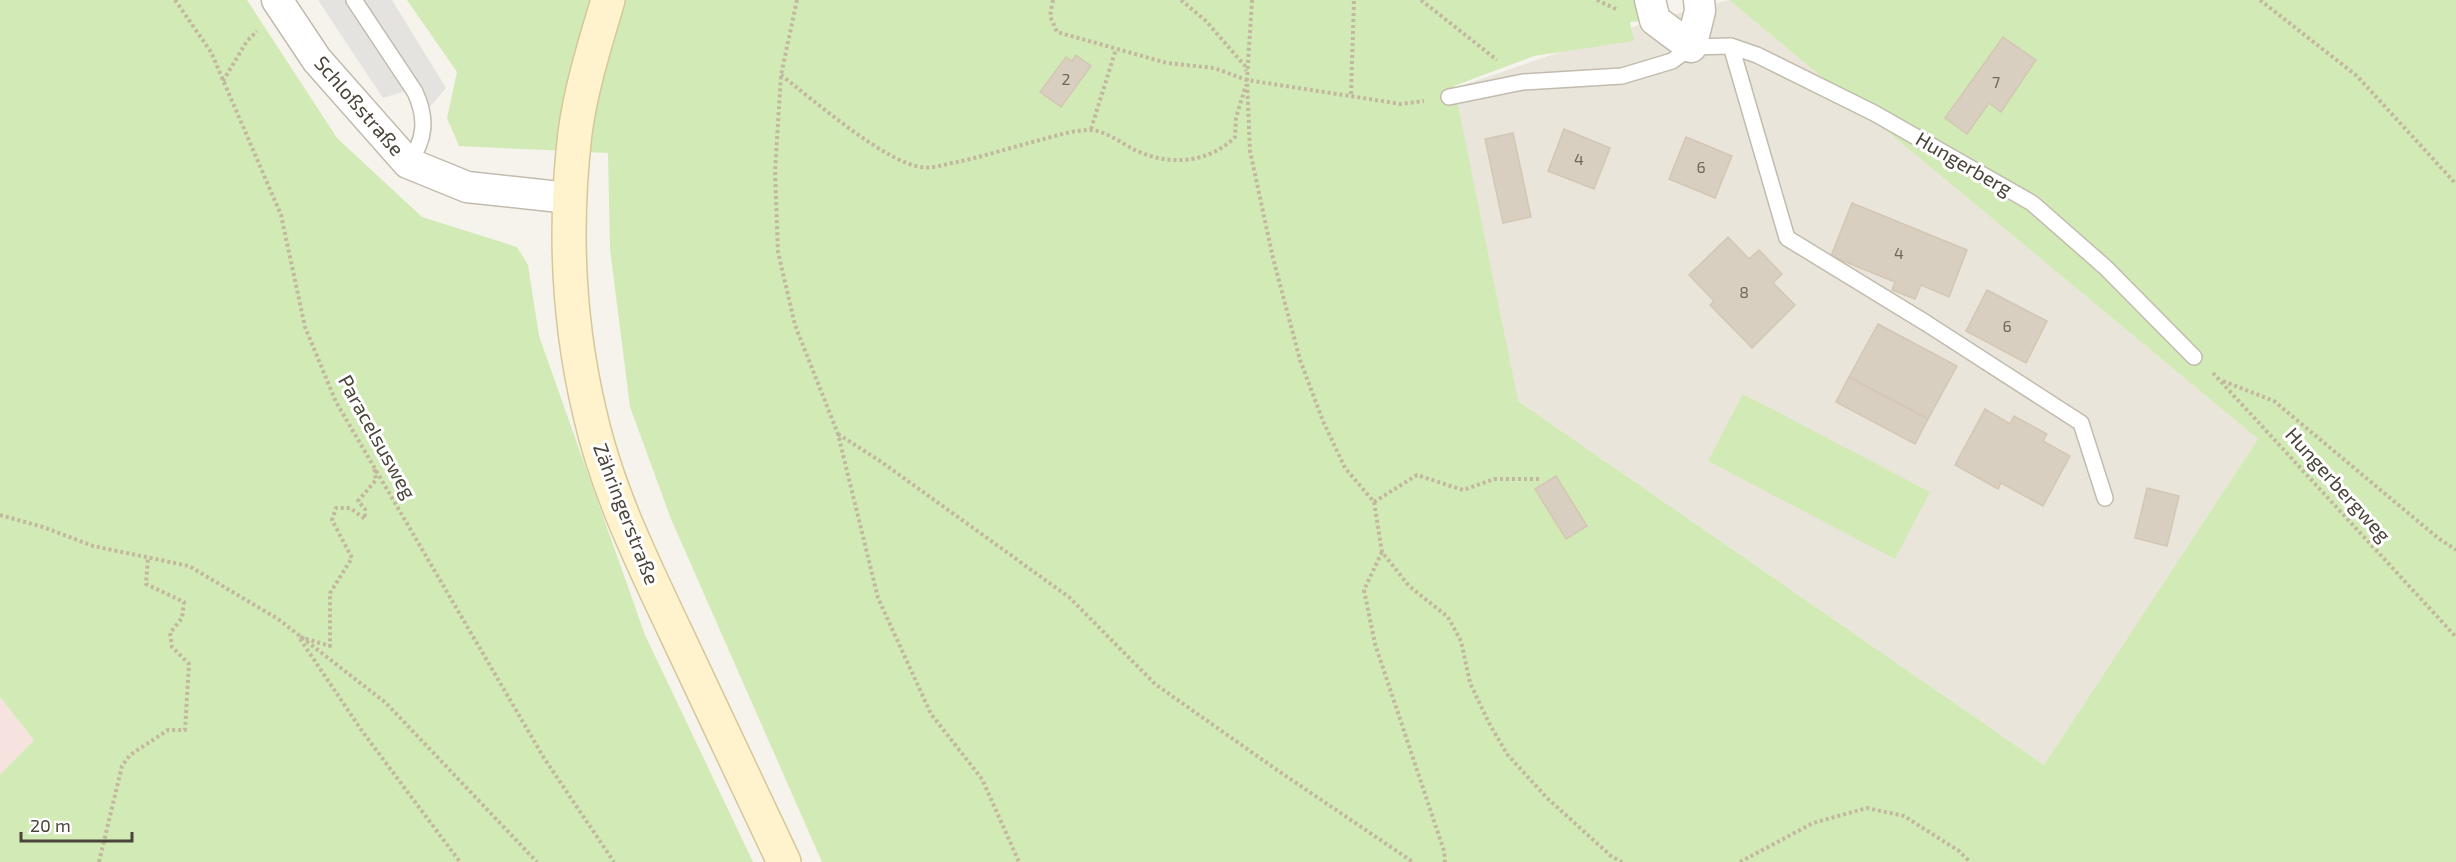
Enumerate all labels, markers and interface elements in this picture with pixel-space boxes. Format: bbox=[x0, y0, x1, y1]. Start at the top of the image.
street label: Schloßstraße bbox=[310, 51, 410, 160]
house number: 2 bbox=[1062, 69, 1071, 88]
house number: 7 bbox=[1992, 72, 2000, 91]
street label: Hungerberg bbox=[1912, 126, 2017, 200]
house number: 4 bbox=[1574, 149, 1584, 168]
house number: 6 bbox=[1696, 157, 1706, 176]
house number: 4 bbox=[1894, 243, 1904, 262]
house number: 8 bbox=[1739, 282, 1749, 301]
house number: 6 bbox=[2002, 316, 2012, 335]
street label: Paracelsusweg bbox=[334, 370, 422, 503]
street label: Hungerbergweg bbox=[2281, 422, 2396, 547]
street label: Zähringerstraße bbox=[589, 440, 665, 588]
scale bar bbox=[21, 805, 132, 843]
text: 20 m bbox=[30, 814, 71, 836]

